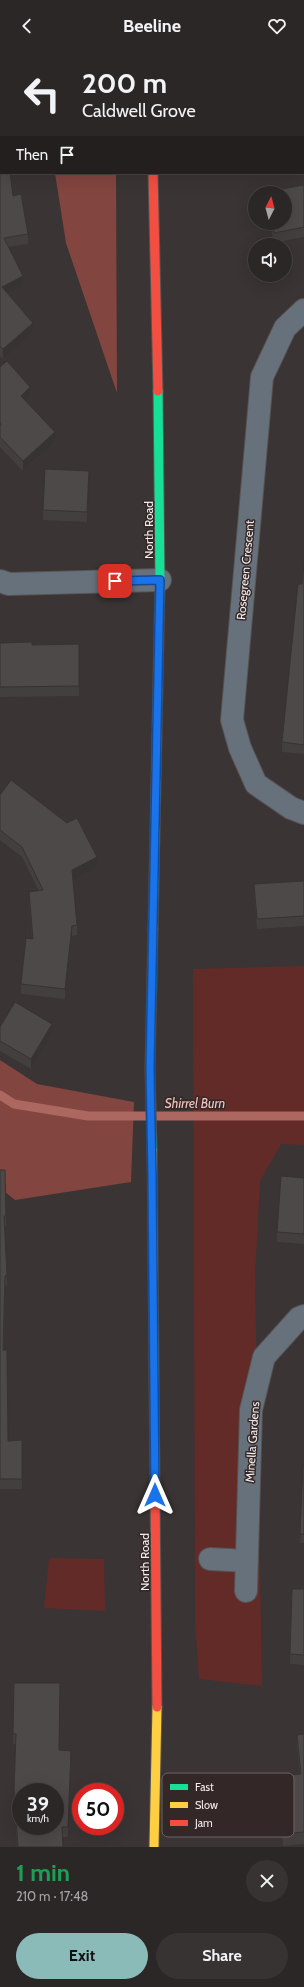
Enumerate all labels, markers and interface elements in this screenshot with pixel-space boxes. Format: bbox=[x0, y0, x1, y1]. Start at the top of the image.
icon: back bbox=[16, 15, 38, 37]
text: Beeline bbox=[123, 15, 181, 37]
icon: heart bbox=[266, 15, 288, 37]
text: 200 m bbox=[82, 66, 167, 100]
icon: left bbox=[16, 68, 68, 120]
text: Caldwell Grove bbox=[82, 100, 196, 122]
icon: arrive bbox=[56, 144, 78, 166]
text: Then bbox=[16, 146, 48, 164]
north arrow bbox=[248, 186, 292, 230]
map controls bbox=[248, 186, 292, 282]
button: sound bbox=[248, 238, 292, 282]
street label: North Road bbox=[141, 501, 156, 559]
street label: Rosegreen Crescent bbox=[233, 519, 257, 621]
pin bbox=[98, 564, 132, 598]
icon: arrive bbox=[104, 570, 126, 592]
water label: Shirrel Burn bbox=[165, 1095, 225, 1111]
street label: Minella Gardens bbox=[242, 1401, 262, 1483]
position arrow bbox=[134, 1474, 176, 1516]
street label: North Road bbox=[137, 1533, 152, 1591]
legend bbox=[162, 1773, 294, 1837]
text: Fast bbox=[195, 1780, 214, 1794]
speed limit sign: 50 bbox=[72, 1783, 124, 1835]
text: 39 bbox=[27, 1792, 49, 1816]
text: Slow bbox=[195, 1798, 218, 1812]
text: km/h bbox=[27, 1812, 49, 1825]
text: Jam bbox=[194, 1816, 213, 1830]
text: 1 min bbox=[16, 1858, 70, 1887]
button: close bbox=[246, 1860, 288, 1902]
text: 210 m · 17:48 bbox=[16, 1888, 88, 1904]
button: Exit bbox=[16, 1933, 148, 1979]
button: Share bbox=[156, 1933, 288, 1979]

